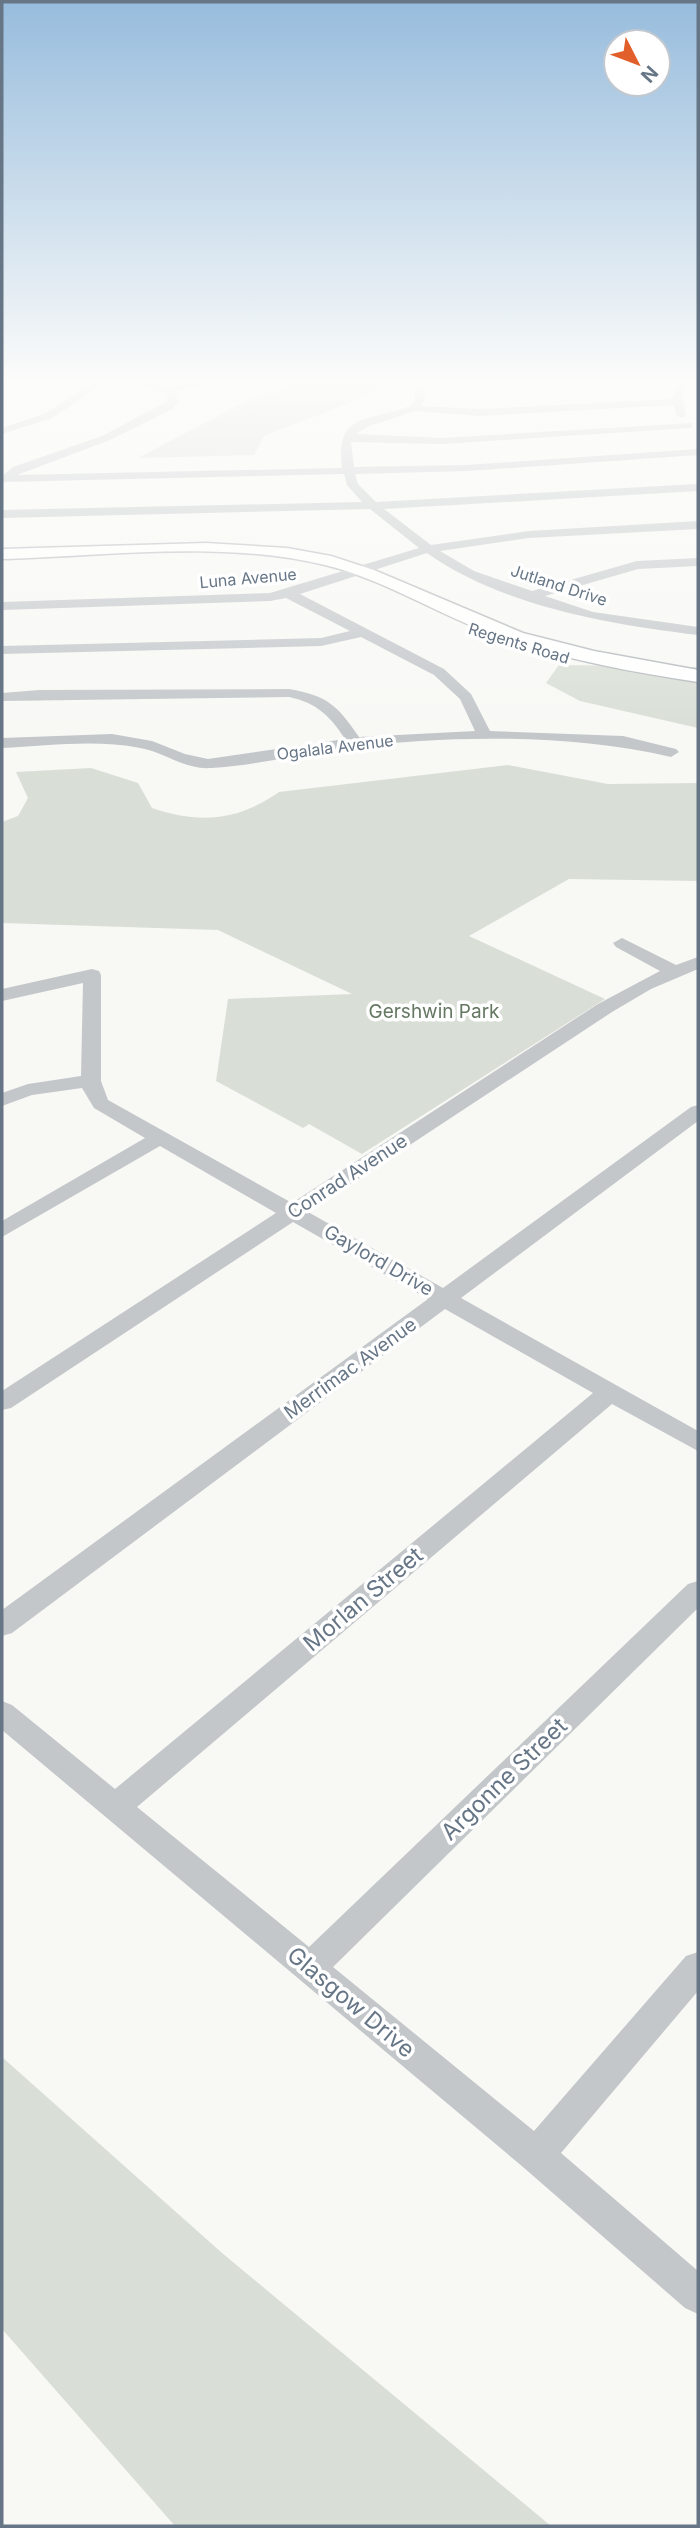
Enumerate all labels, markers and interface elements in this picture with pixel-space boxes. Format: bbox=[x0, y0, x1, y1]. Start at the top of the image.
north arrow bbox=[602, 28, 672, 98]
text: N bbox=[636, 61, 663, 87]
street label: Jutland Drive bbox=[508, 560, 610, 610]
street label: Luna Avenue bbox=[198, 564, 298, 592]
street label: Regents Road bbox=[466, 618, 572, 668]
street label: Ogalala Avenue bbox=[275, 730, 395, 764]
park label: Gershwin Park bbox=[368, 1000, 500, 1023]
street label: Conrad Avenue bbox=[283, 1129, 411, 1224]
street label: Gaylord Drive bbox=[320, 1220, 437, 1301]
street label: Merrimac Avenue bbox=[280, 1313, 421, 1424]
street label: Morlan Street bbox=[298, 1541, 429, 1657]
street label: Argonne Street bbox=[435, 1712, 573, 1846]
street label: Glasgow Drive bbox=[282, 1941, 420, 2063]

